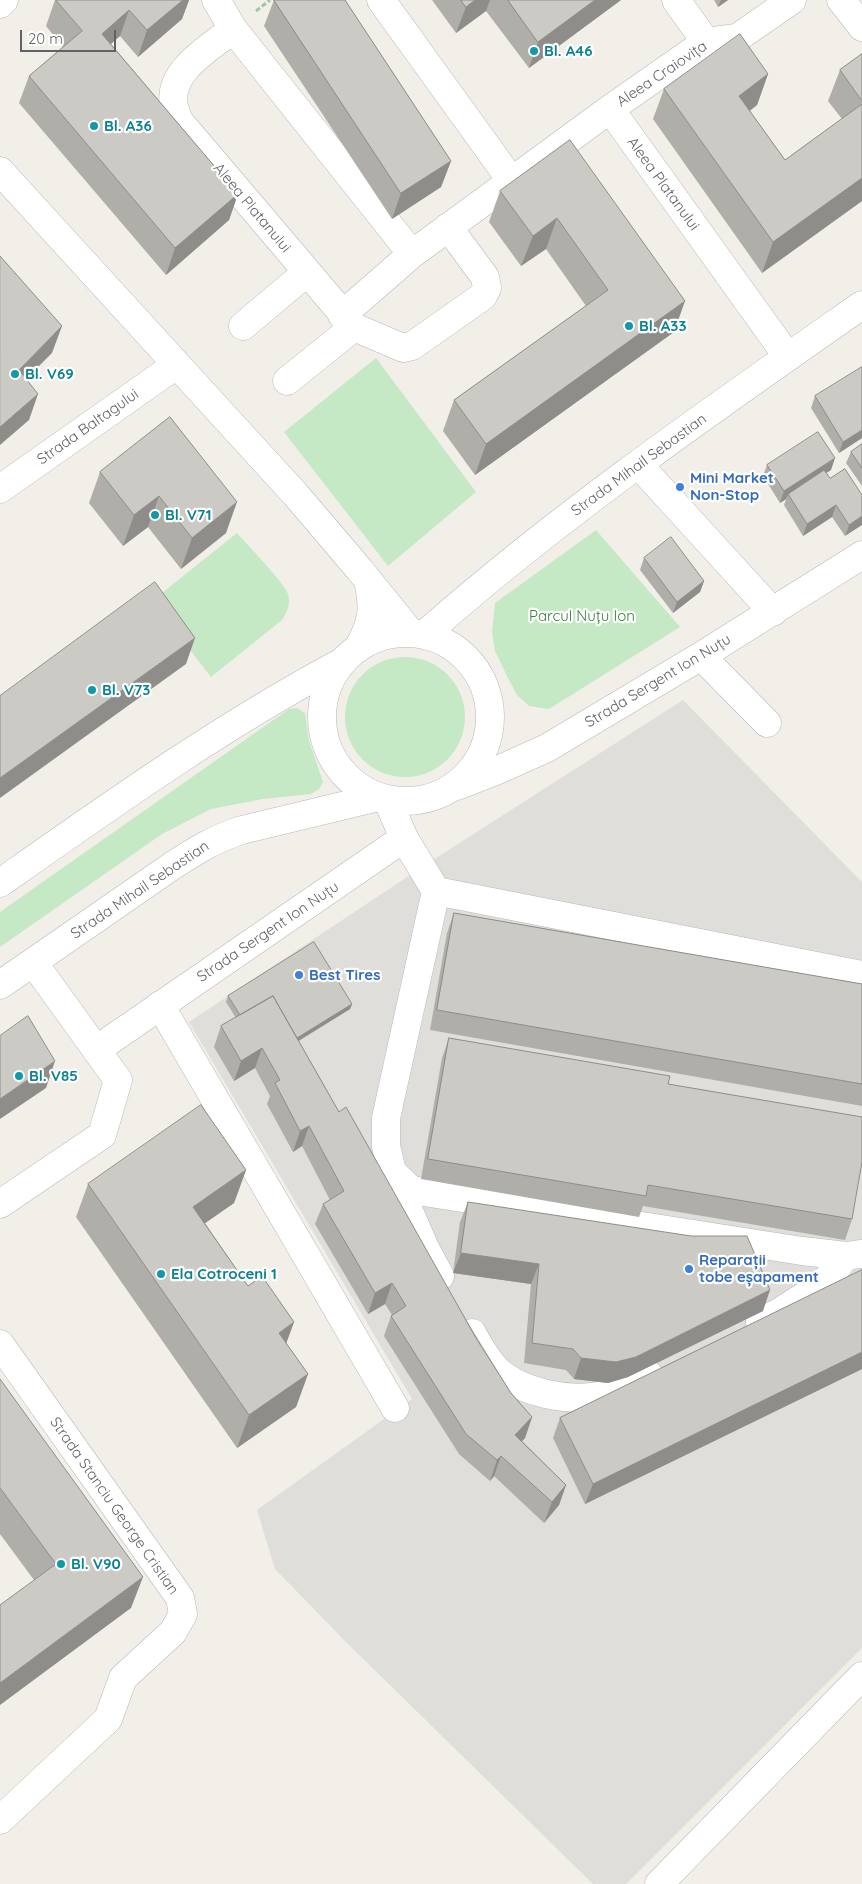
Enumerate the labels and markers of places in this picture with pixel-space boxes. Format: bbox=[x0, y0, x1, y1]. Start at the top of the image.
place label: Bl. A46 bbox=[544, 42, 592, 60]
marker: Bl. A46 bbox=[528, 45, 540, 57]
place label: Bl. A36 bbox=[104, 117, 152, 135]
marker: Bl. A36 bbox=[88, 120, 100, 132]
place label: Bl. A33 bbox=[639, 317, 686, 335]
marker: Bl. A33 bbox=[623, 320, 635, 332]
place label: Bl. V69 bbox=[25, 365, 74, 383]
marker: Bl. V69 bbox=[9, 368, 21, 380]
place label: Mini Market Non-Stop bbox=[690, 469, 774, 504]
marker: Mini Market Non-Stop bbox=[674, 481, 686, 493]
place label: Bl. V71 bbox=[165, 506, 212, 524]
marker: Bl. V71 bbox=[149, 509, 161, 521]
place label: Bl. V73 bbox=[102, 681, 150, 699]
marker: Bl. V73 bbox=[86, 684, 98, 696]
place label: Best Tires bbox=[309, 966, 380, 984]
marker: Best Tires bbox=[293, 969, 305, 981]
place label: Bl. V85 bbox=[29, 1067, 78, 1085]
marker: Bl. V85 bbox=[13, 1070, 25, 1082]
place label: Reparații tobe eșapament bbox=[699, 1251, 819, 1286]
marker: Reparații tobe eșapament bbox=[683, 1263, 695, 1275]
place label: Ela Cotroceni 1 bbox=[171, 1265, 277, 1283]
marker: Ela Cotroceni 1 bbox=[155, 1268, 167, 1280]
place label: Bl. V90 bbox=[71, 1555, 121, 1573]
marker: Bl. V90 bbox=[55, 1558, 67, 1570]

